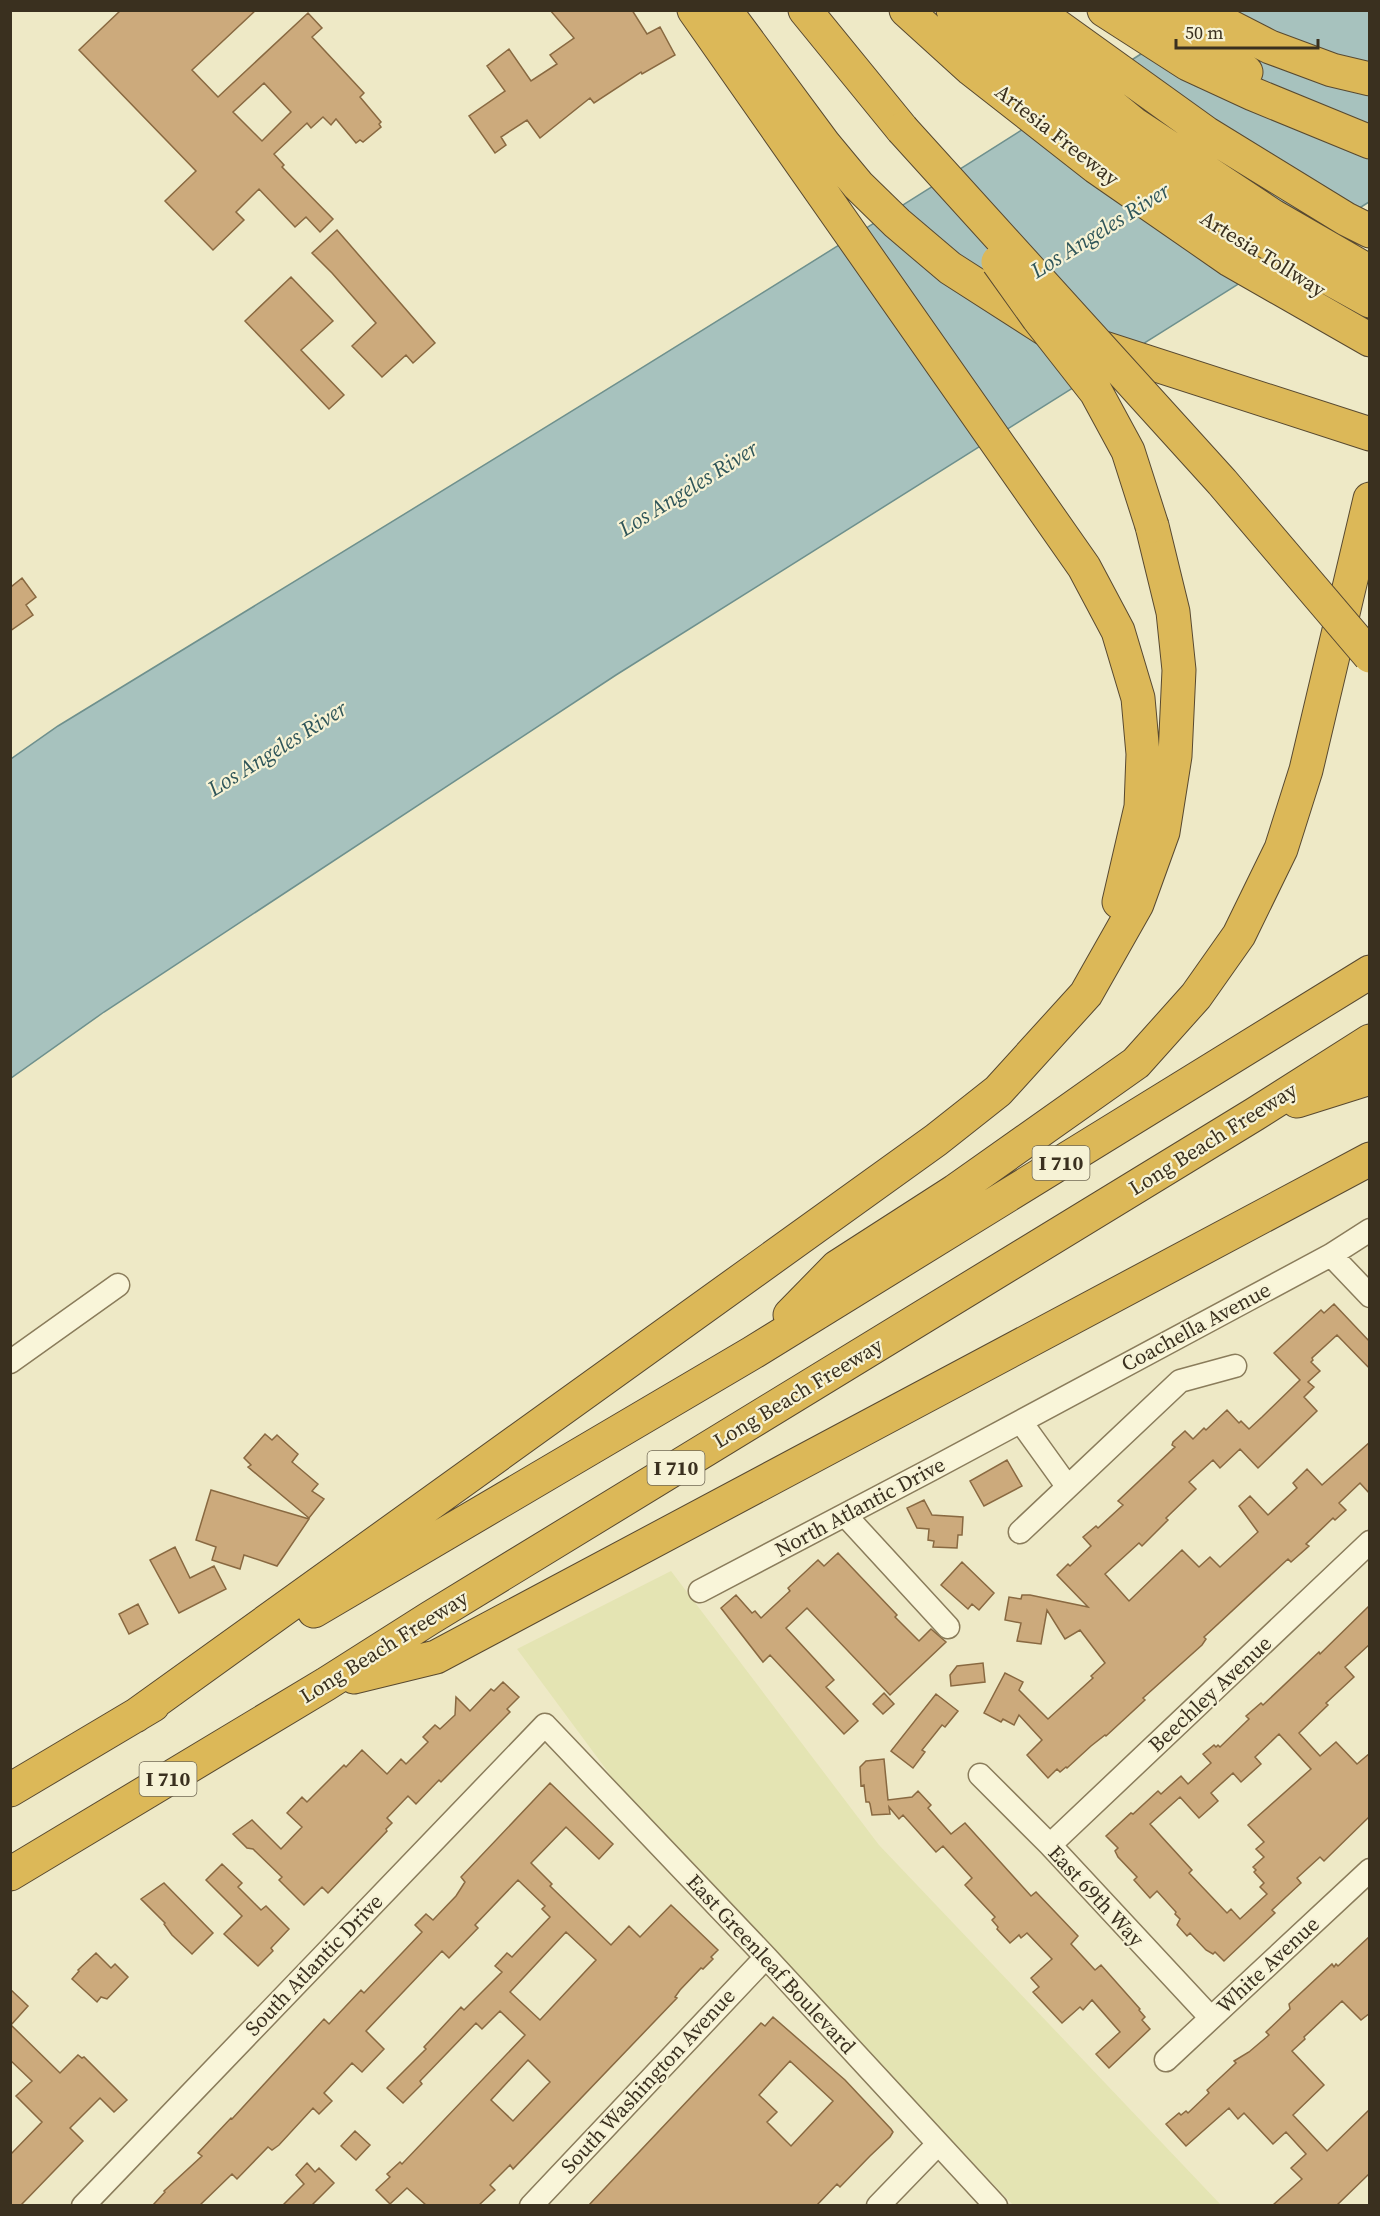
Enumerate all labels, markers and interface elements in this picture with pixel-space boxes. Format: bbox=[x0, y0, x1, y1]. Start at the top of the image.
scale bar bbox=[1176, 12, 1318, 50]
text: 50 m bbox=[1185, 20, 1223, 45]
street label: Artesia Freeway bbox=[989, 77, 1126, 192]
water label: Los Angeles River bbox=[1024, 175, 1176, 285]
street label: Artesia Tollway bbox=[1195, 203, 1332, 304]
water label: Los Angeles River bbox=[612, 433, 764, 543]
water label: Los Angeles River bbox=[201, 693, 353, 803]
street label: Long Beach Freeway bbox=[1123, 1075, 1302, 1202]
road number: I 710 bbox=[1032, 1146, 1090, 1180]
street label: Coachella Avenue bbox=[1116, 1275, 1276, 1378]
street label: Long Beach Freeway bbox=[708, 1330, 888, 1455]
street label: North Atlantic Drive bbox=[770, 1449, 950, 1564]
road number: I 710 bbox=[648, 1451, 704, 1485]
street label: Long Beach Freeway bbox=[294, 1583, 473, 1710]
street label: Beechley Avenue bbox=[1142, 1629, 1278, 1758]
road number: I 710 bbox=[140, 1762, 196, 1796]
street label: East 69th Way bbox=[1042, 1839, 1151, 1953]
street label: East Greenleaf Boulevard bbox=[680, 1867, 863, 2060]
street label: South Atlantic Drive bbox=[238, 1887, 389, 2042]
street label: White Avenue bbox=[1210, 1910, 1325, 2020]
street label: South Washington Avenue bbox=[554, 1982, 741, 2180]

